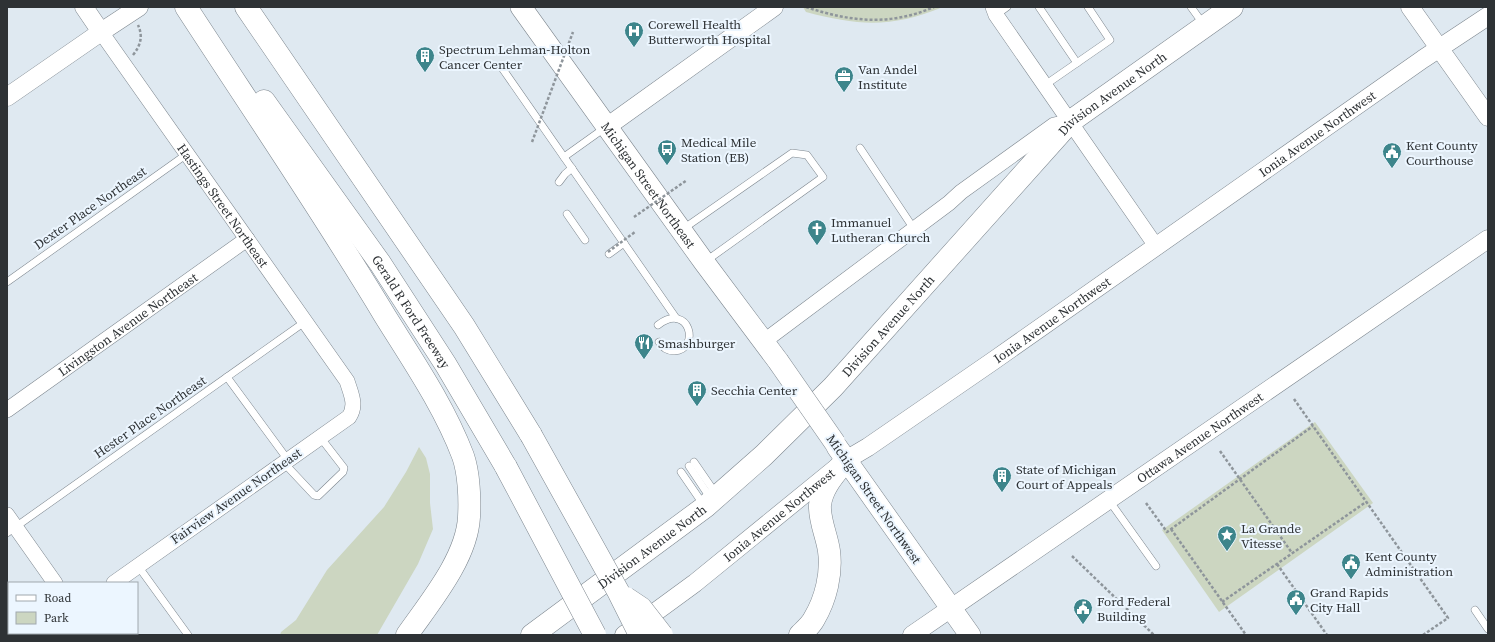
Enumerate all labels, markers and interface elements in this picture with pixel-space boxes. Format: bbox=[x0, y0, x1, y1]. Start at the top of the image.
place label: Corewell Health Butterworth Hospital bbox=[648, 16, 771, 48]
hospital icon: Corewell Health Butterworth Hospital bbox=[623, 20, 645, 48]
place label: Spectrum Lehman-Holton Cancer Center bbox=[439, 41, 591, 73]
building icon: Spectrum Lehman-Holton Cancer Center bbox=[414, 45, 436, 73]
street label: Division Avenue North bbox=[1054, 48, 1170, 139]
place label: Van Andel Institute bbox=[858, 61, 918, 93]
office icon: Van Andel Institute bbox=[833, 65, 855, 93]
street label: Ionia Avenue Northwest bbox=[1255, 86, 1379, 180]
street label: Michigan Street Northeast bbox=[598, 118, 700, 252]
place label: Medical Mile Station (EB) bbox=[681, 134, 757, 166]
place label: Kent County Courthouse bbox=[1406, 137, 1478, 169]
bus stop icon: Medical Mile Station (EB) bbox=[656, 138, 678, 166]
street label: Hastings Street Northeast bbox=[174, 140, 273, 271]
public building icon: Kent County Courthouse bbox=[1381, 141, 1403, 169]
street label: Dexter Place Northeast bbox=[30, 162, 150, 253]
place label: Immanuel Lutheran Church bbox=[831, 214, 931, 246]
church icon: Immanuel Lutheran Church bbox=[806, 218, 828, 246]
street label: Gerald R Ford Freeway bbox=[368, 251, 455, 372]
street label: Livingston Avenue Northeast bbox=[54, 268, 201, 380]
street label: Division Avenue North bbox=[838, 271, 938, 380]
street label: Ionia Avenue Northwest bbox=[990, 272, 1114, 367]
restaurant icon: Smashburger bbox=[633, 332, 655, 360]
place label: Smashburger bbox=[658, 335, 736, 352]
street label: Hester Place Northeast bbox=[91, 371, 210, 462]
building icon: Secchia Center bbox=[686, 379, 708, 407]
place label: Secchia Center bbox=[711, 382, 798, 399]
street label: Ottawa Avenue Northwest bbox=[1133, 387, 1267, 487]
street label: Michigan Street Northwest bbox=[823, 431, 926, 568]
street label: Fairview Avenue Northeast bbox=[167, 444, 305, 548]
place label: State of Michigan Court of Appeals bbox=[1016, 461, 1117, 493]
street label: Ionia Avenue Northwest bbox=[719, 464, 839, 565]
building icon: State of Michigan Court of Appeals bbox=[991, 465, 1013, 493]
street label: Division Avenue North bbox=[594, 500, 710, 592]
place label: La Grande Vitesse bbox=[1241, 520, 1301, 552]
place icon: La Grande Vitesse bbox=[1216, 524, 1238, 552]
place label: Kent County Administration bbox=[1365, 548, 1453, 580]
public building icon: Kent County Administration bbox=[1340, 552, 1362, 580]
legend bbox=[8, 582, 138, 634]
place label: Grand Rapids City Hall bbox=[1310, 584, 1389, 616]
public building icon: Grand Rapids City Hall bbox=[1285, 588, 1307, 616]
text: Road bbox=[44, 590, 71, 606]
place label: Ford Federal Building bbox=[1097, 593, 1170, 625]
public building icon: Ford Federal Building bbox=[1072, 597, 1094, 625]
text: Park bbox=[44, 610, 69, 626]

